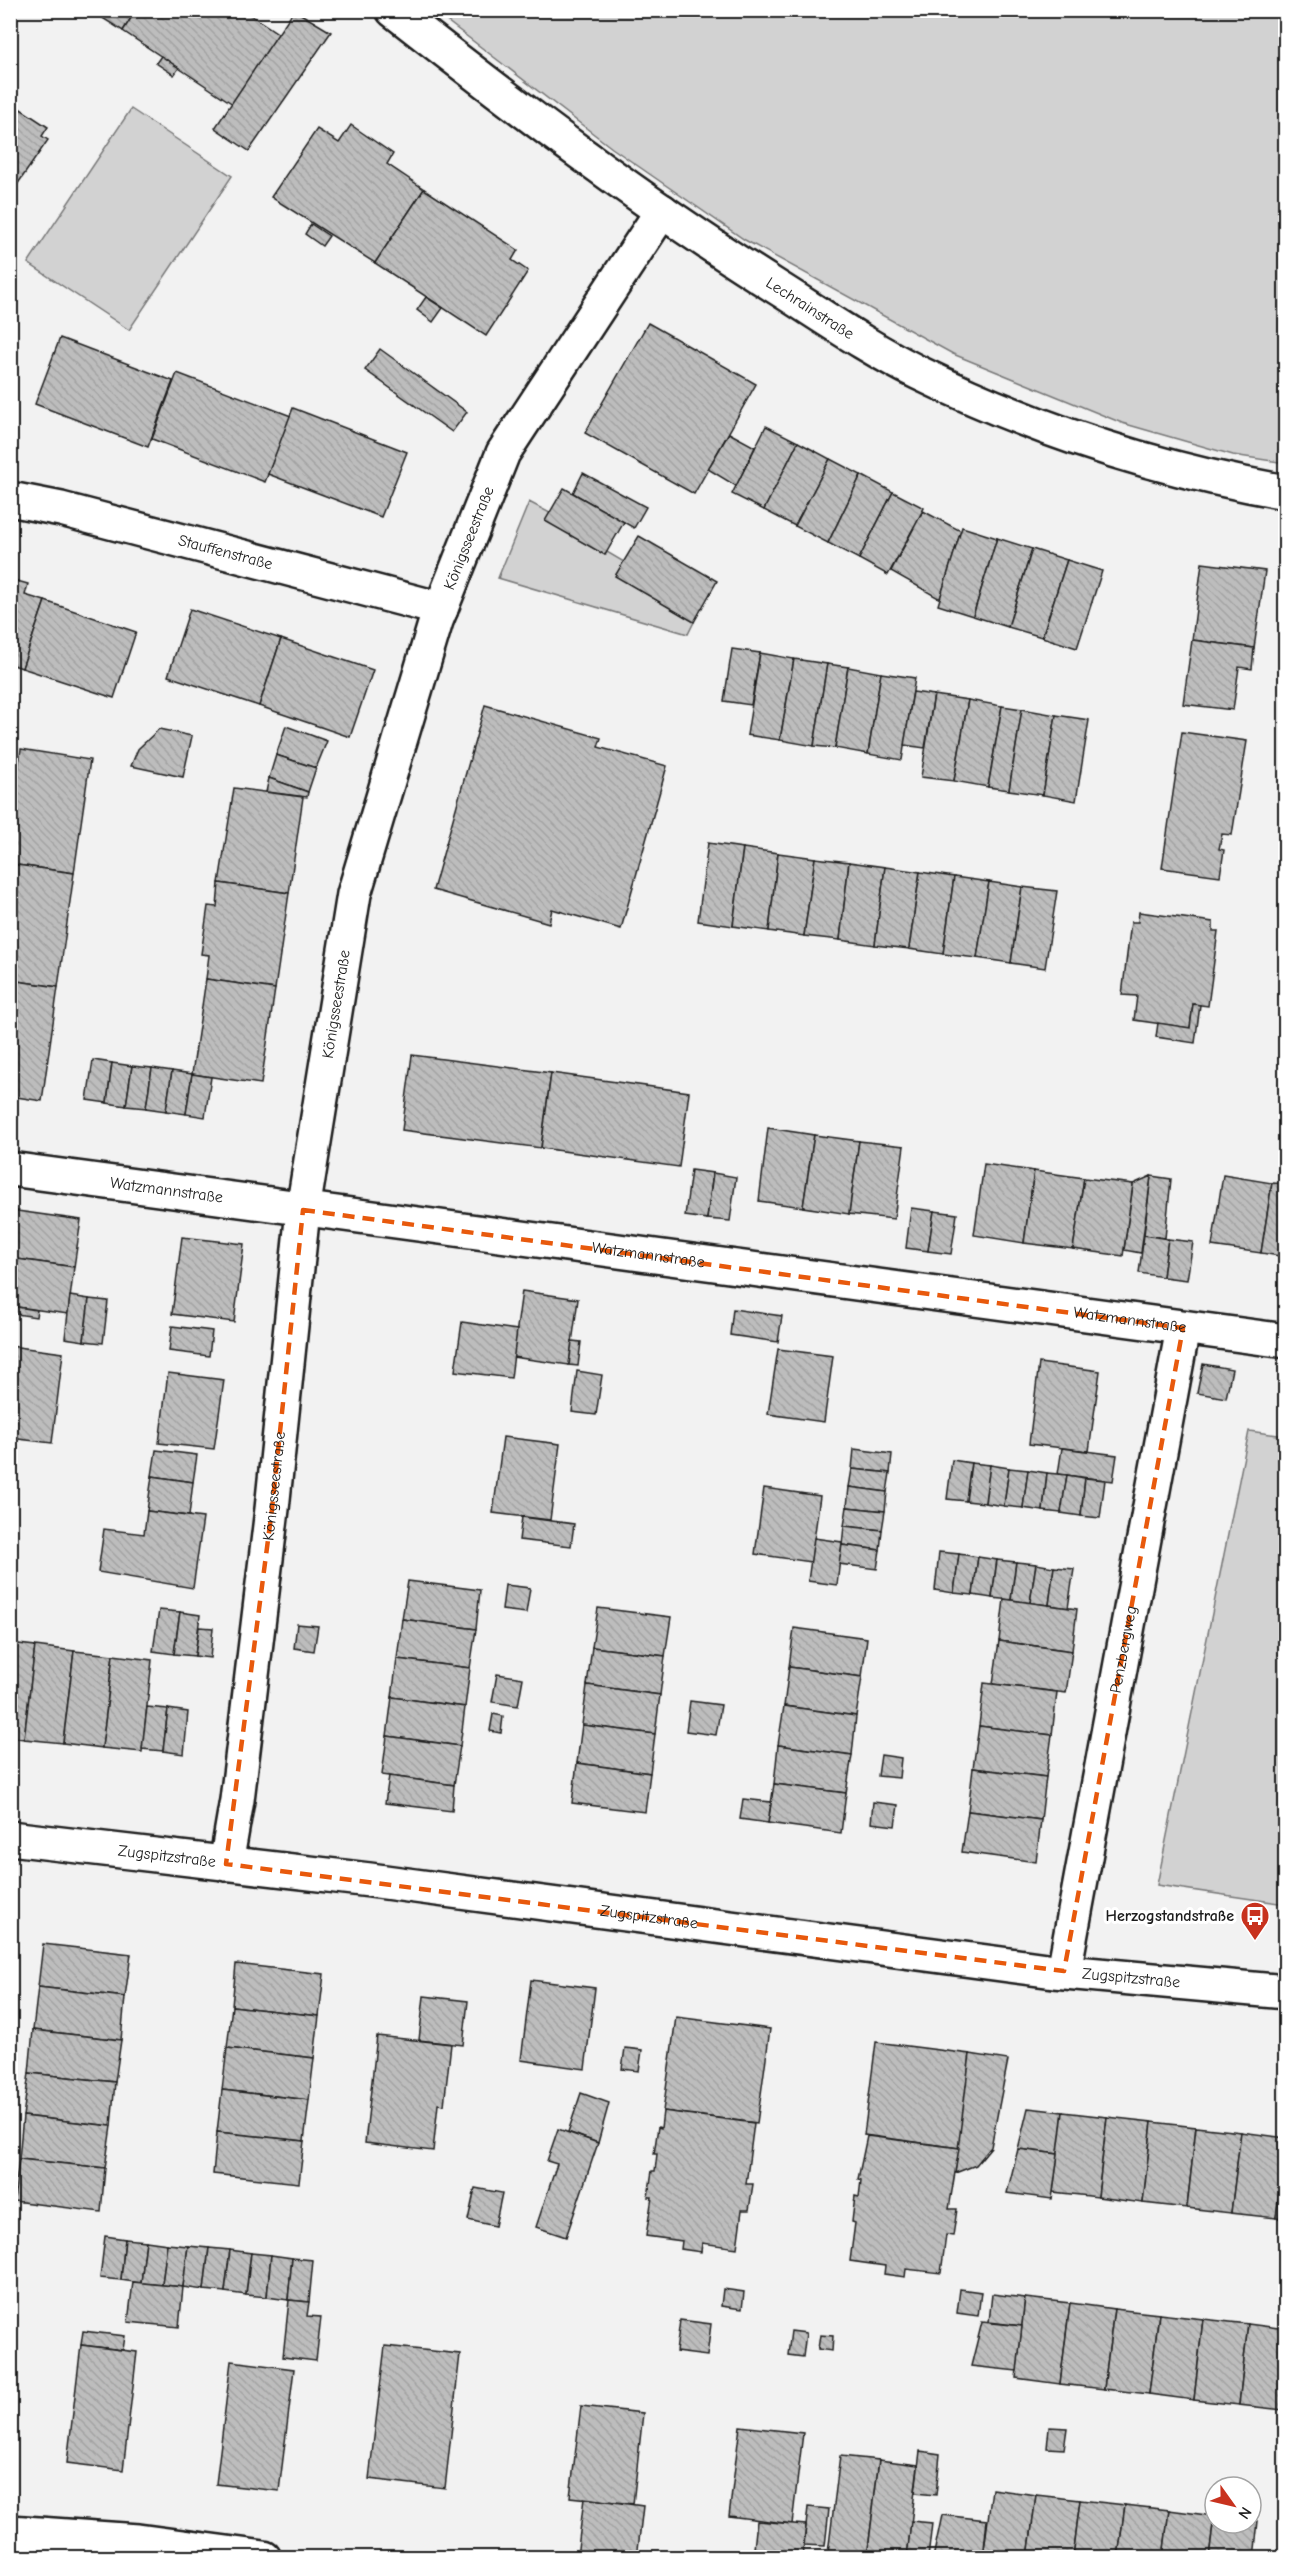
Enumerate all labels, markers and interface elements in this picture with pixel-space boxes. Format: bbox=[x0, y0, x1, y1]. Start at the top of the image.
street label: Lechrainstraße bbox=[763, 274, 857, 343]
street label: Königsseestraße bbox=[440, 484, 498, 592]
street label: Stauffenstraße bbox=[176, 531, 275, 573]
street label: Königsseestraße bbox=[319, 949, 354, 1060]
street label: Watzmannstraße bbox=[109, 1174, 224, 1207]
street label: Watzmannstraße bbox=[591, 1239, 706, 1272]
street label: Watzmannstraße bbox=[1072, 1303, 1187, 1336]
street label: Königsseestraße bbox=[259, 1431, 289, 1542]
street label: Penzbergweg bbox=[1107, 1604, 1140, 1695]
street label: Zugspitzstraße bbox=[117, 1842, 217, 1871]
bus stop icon: Herzogstandstraße bbox=[1239, 1900, 1271, 1942]
street label: Zugspitzstraße bbox=[599, 1902, 699, 1933]
place label: Herzogstandstraße bbox=[1106, 1907, 1234, 1925]
street label: Zugspitzstraße bbox=[1081, 1965, 1181, 1991]
north arrow bbox=[1203, 2475, 1263, 2535]
text: N bbox=[1234, 2503, 1255, 2522]

